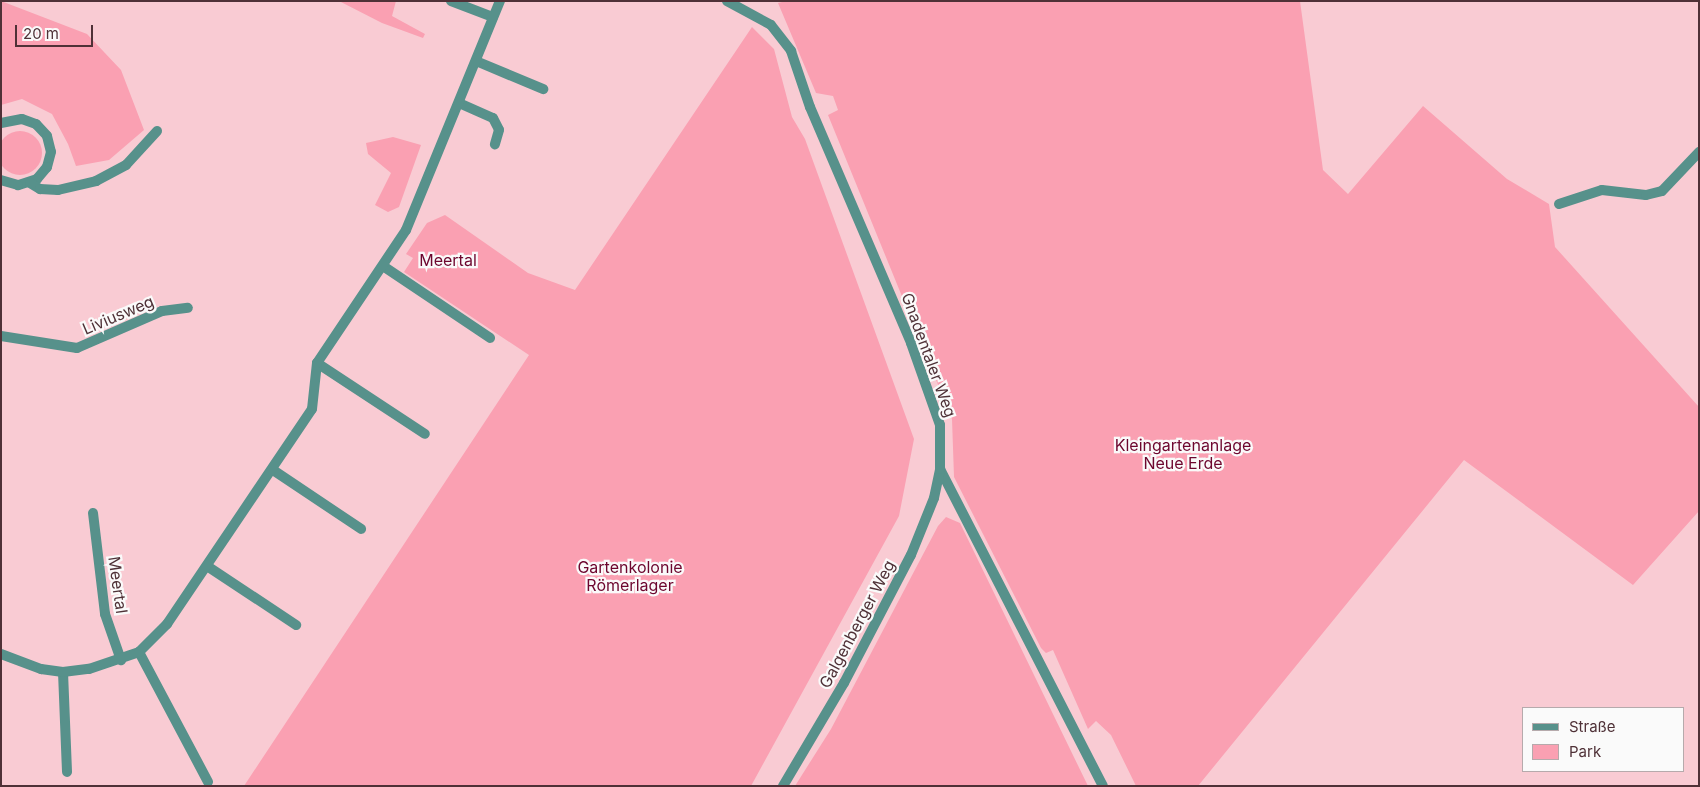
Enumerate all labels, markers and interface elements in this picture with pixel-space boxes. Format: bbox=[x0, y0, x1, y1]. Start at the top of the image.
scale bar bbox=[18, 15, 95, 47]
text: 20 m bbox=[23, 24, 59, 43]
park label: Meertal bbox=[419, 250, 477, 270]
street label: Gnadentaler Weg bbox=[898, 290, 960, 420]
street label: Liviusweg bbox=[79, 291, 157, 339]
park label: Kleingartenanlage Neue Erde bbox=[1115, 435, 1251, 473]
street label: Meertal bbox=[104, 555, 132, 615]
park label: Gartenkolonie Römerlager bbox=[577, 557, 683, 595]
street label: Galgenberger Weg bbox=[815, 557, 899, 691]
legend bbox=[1522, 707, 1685, 772]
text: Straße bbox=[1569, 717, 1616, 736]
text: Park bbox=[1569, 742, 1601, 761]

